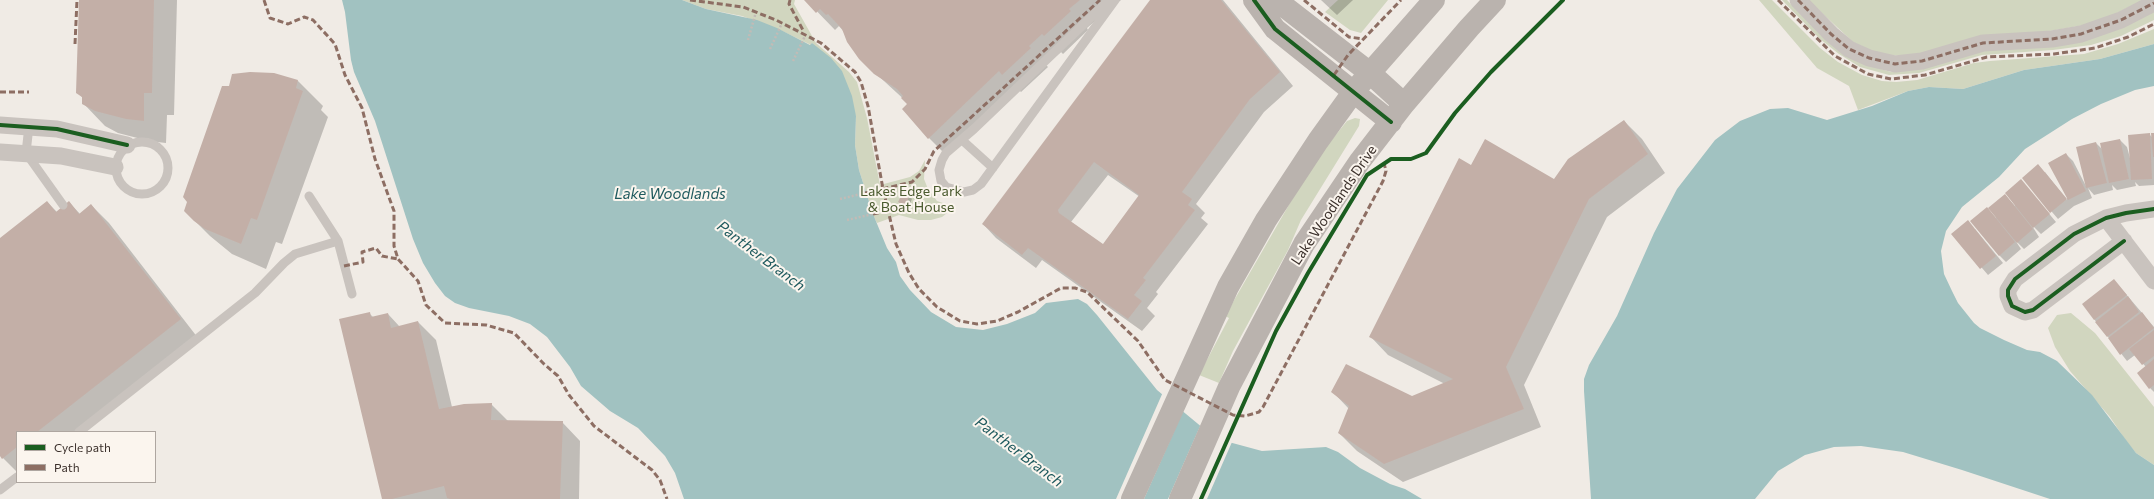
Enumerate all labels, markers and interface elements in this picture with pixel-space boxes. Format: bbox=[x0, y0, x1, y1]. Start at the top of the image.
street label: Lake Woodlands Drive bbox=[1288, 142, 1380, 268]
park label: Lakes Edge Park & Boat House bbox=[860, 183, 962, 216]
water label: Lake Woodlands bbox=[614, 185, 726, 203]
water label: Panther Branch bbox=[714, 217, 808, 295]
water label: Panther Branch bbox=[972, 413, 1066, 491]
legend bbox=[16, 431, 156, 483]
text: Cycle path bbox=[54, 440, 111, 454]
text: Path bbox=[54, 460, 80, 474]

